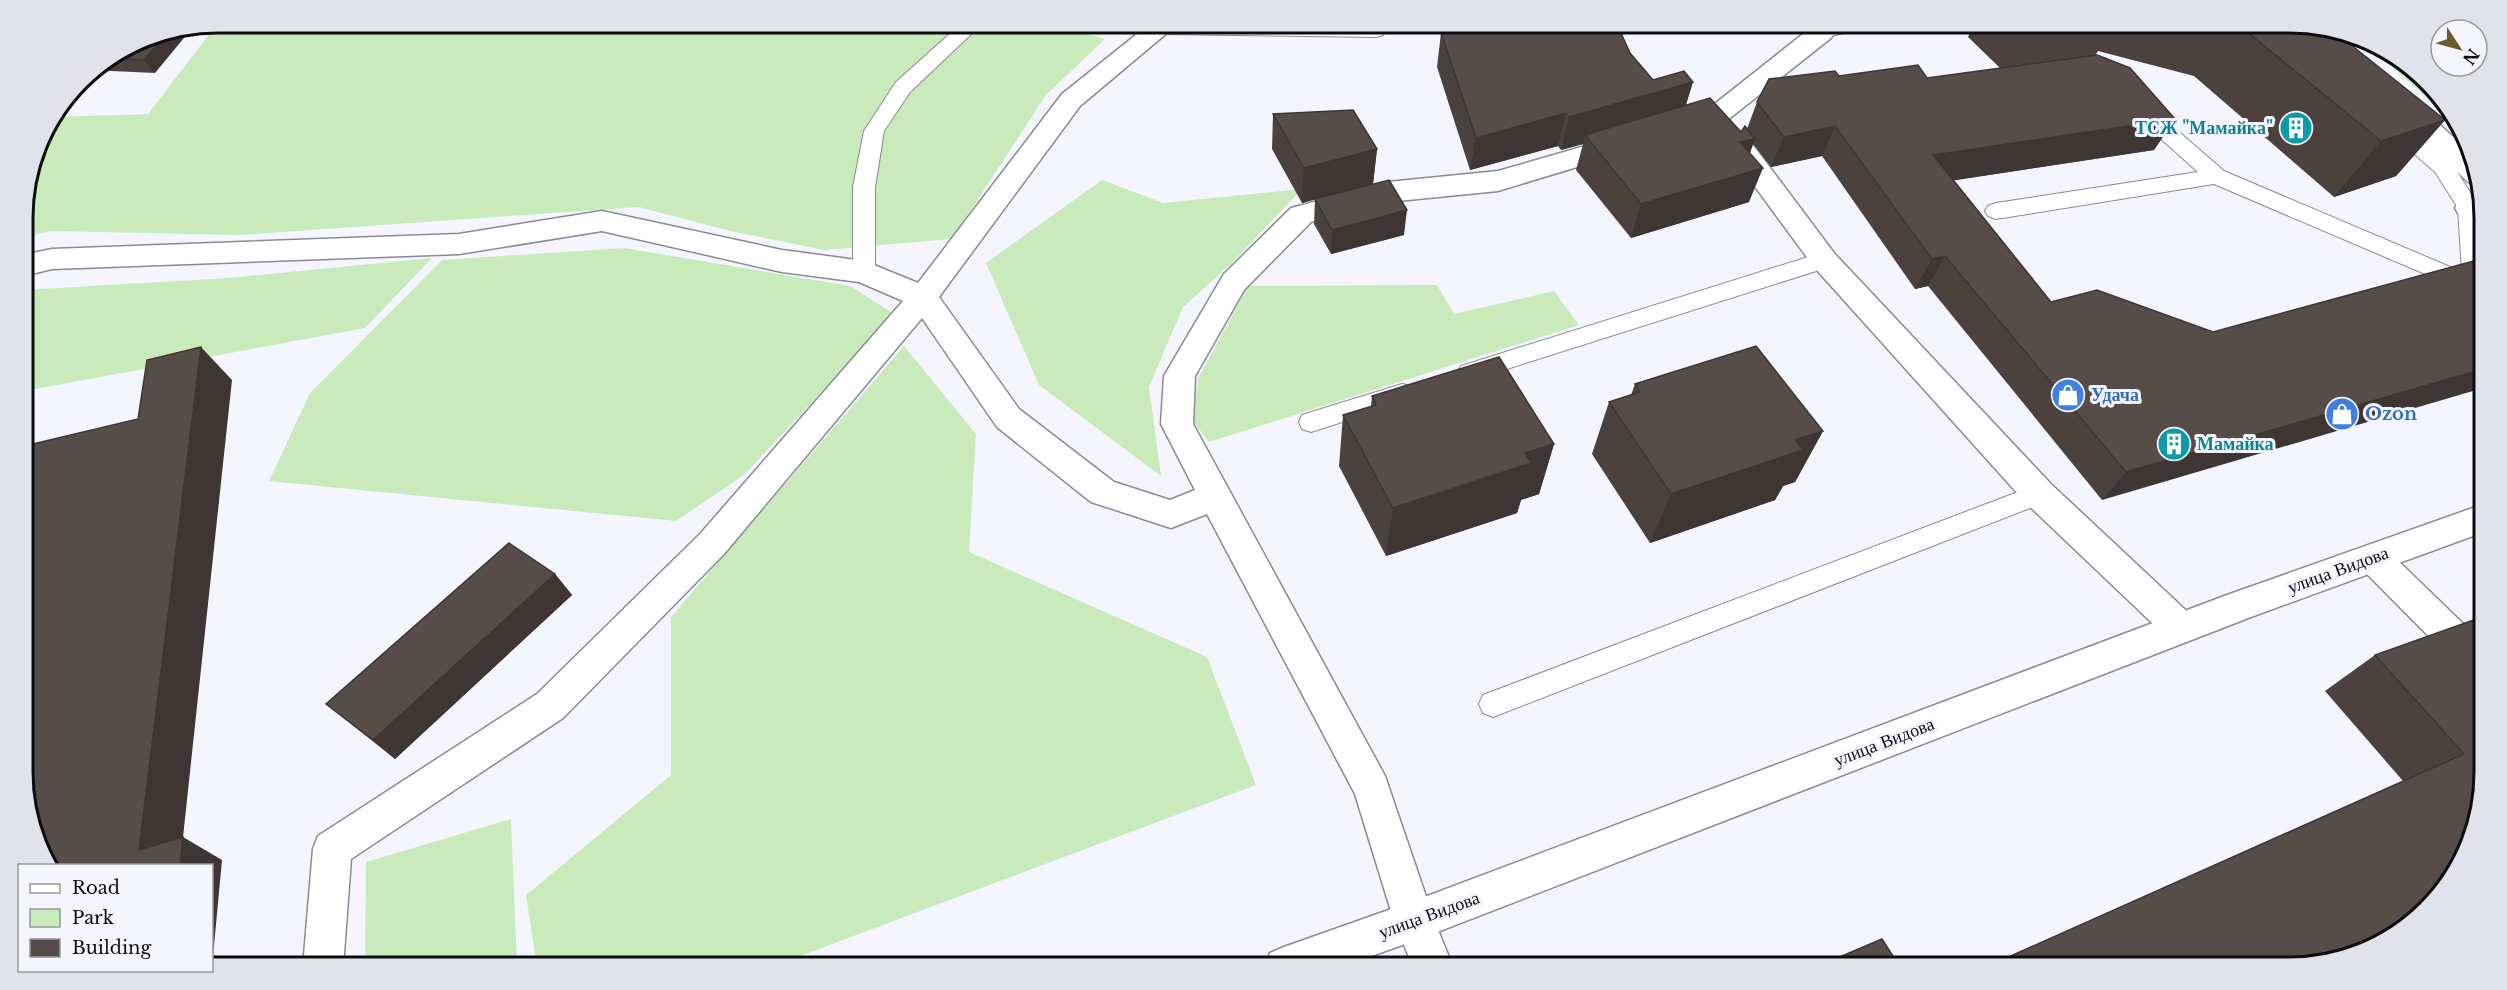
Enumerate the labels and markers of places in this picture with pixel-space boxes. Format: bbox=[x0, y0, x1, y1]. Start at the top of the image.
building icon: ТСЖ "Мамайка" bbox=[2278, 110, 2314, 146]
place label: ТСЖ "Мамайка" bbox=[2135, 117, 2273, 139]
shop icon: Удача bbox=[2050, 377, 2086, 413]
place label: Удача bbox=[2091, 384, 2139, 406]
shop icon: Ozon bbox=[2324, 396, 2360, 432]
place label: Ozon bbox=[2365, 403, 2417, 425]
building icon: Мамайка bbox=[2156, 426, 2192, 462]
place label: Мамайка bbox=[2197, 433, 2274, 455]

